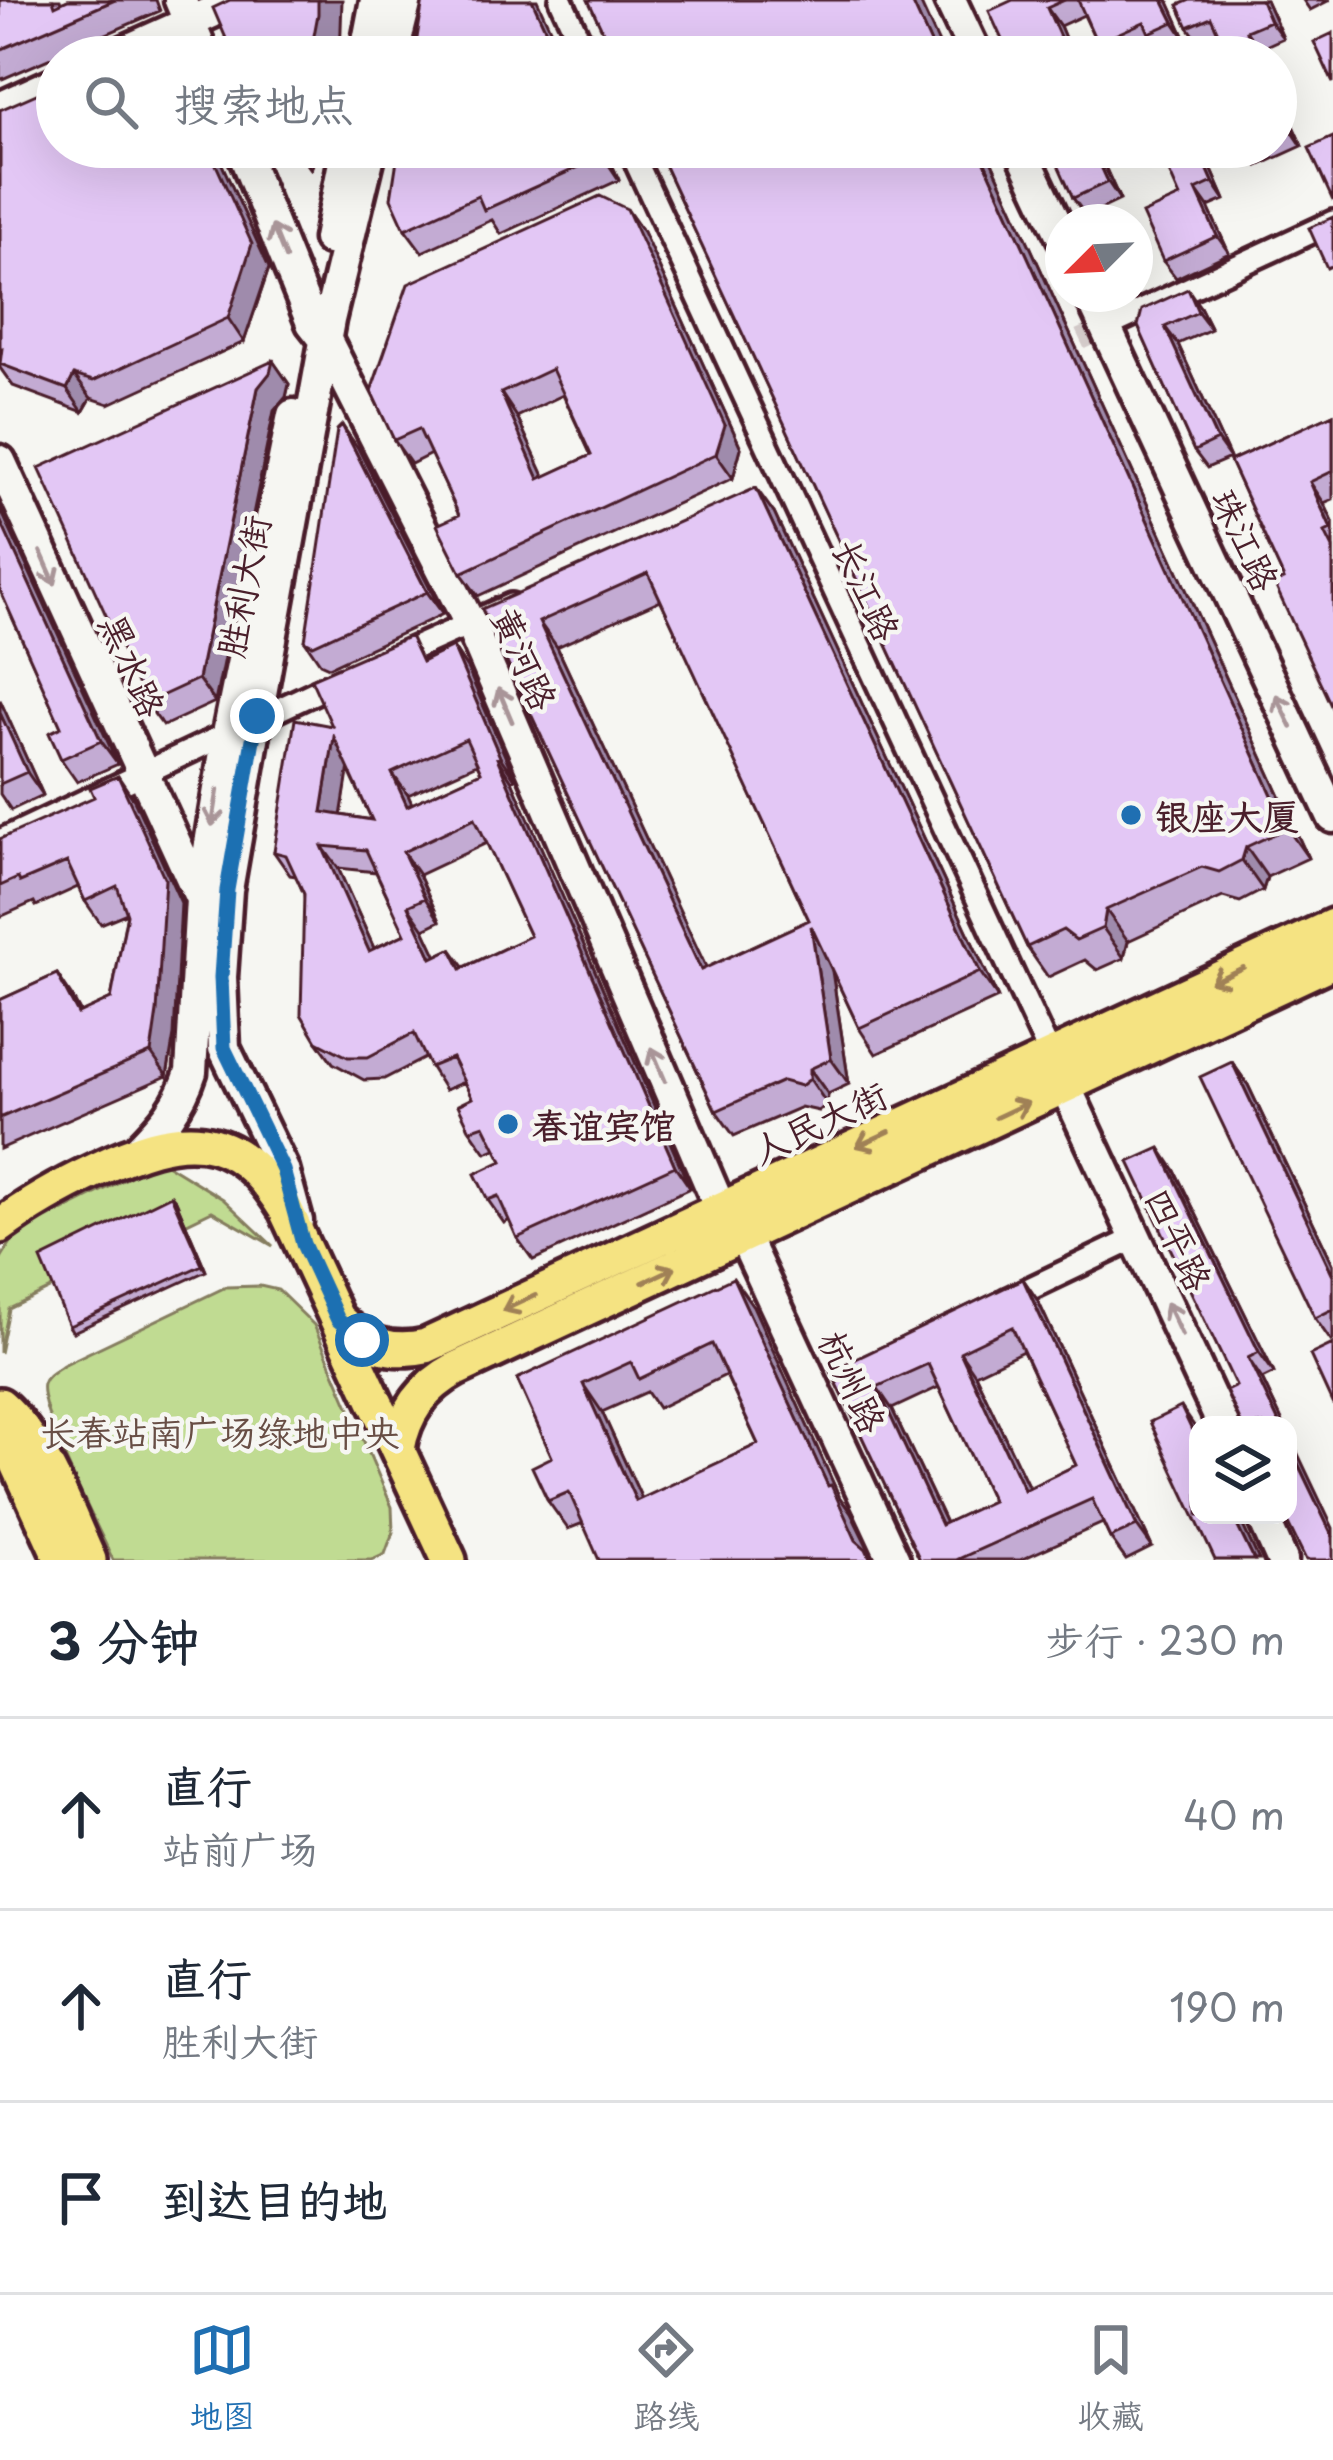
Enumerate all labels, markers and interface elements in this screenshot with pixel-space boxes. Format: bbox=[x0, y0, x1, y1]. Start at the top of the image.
search box bbox=[36, 36, 1297, 168]
text: 搜索地点 bbox=[174, 68, 354, 136]
icon: search bbox=[78, 69, 144, 135]
north arrow bbox=[1045, 204, 1153, 312]
one-way arrow bbox=[267, 225, 288, 262]
street label: 珠江路 bbox=[1200, 479, 1294, 599]
street label: 胜利大街 bbox=[202, 510, 282, 662]
street label: 长江路 bbox=[821, 529, 915, 649]
one-way arrow bbox=[38, 549, 60, 585]
street label: 黄河路 bbox=[479, 598, 573, 718]
street label: 黑水路 bbox=[87, 605, 181, 725]
one-way arrow bbox=[493, 687, 514, 724]
route end bbox=[230, 689, 284, 743]
one-way arrow bbox=[1272, 694, 1294, 730]
one-way arrow bbox=[203, 788, 226, 827]
place label: 银座大厦 bbox=[1155, 788, 1299, 842]
marker: 银座大厦 bbox=[1118, 802, 1144, 828]
one-way arrow bbox=[1210, 965, 1246, 987]
one-way arrow bbox=[646, 1046, 668, 1082]
street label: 人民大街 bbox=[742, 1066, 896, 1176]
place label: 春谊宾馆 bbox=[532, 1097, 676, 1151]
one-way arrow bbox=[993, 1098, 1029, 1120]
marker: 春谊宾馆 bbox=[495, 1111, 521, 1137]
one-way arrow bbox=[856, 1129, 892, 1151]
street label: 四平路 bbox=[1133, 1179, 1227, 1299]
one-way arrow bbox=[640, 1262, 676, 1284]
one-way arrow bbox=[502, 1293, 538, 1315]
one-way arrow bbox=[1162, 1302, 1184, 1338]
route start bbox=[335, 1313, 389, 1367]
street label: 杭州路 bbox=[807, 1321, 901, 1441]
park label: 长春站南广场绿地中央 bbox=[40, 1404, 400, 1458]
map controls bbox=[1189, 1416, 1297, 1524]
button: layers bbox=[1189, 1416, 1297, 1524]
text: 3 分钟 bbox=[48, 1600, 200, 1677]
text: 步行 · 230 m bbox=[1046, 1609, 1285, 1668]
text: 直行 bbox=[162, 1750, 252, 1818]
icon: ahead bbox=[48, 1781, 114, 1847]
text: 40 m bbox=[1183, 1784, 1285, 1843]
text: 站前广场 bbox=[162, 1818, 318, 1877]
text: 直行 bbox=[162, 1942, 252, 2010]
icon: ahead bbox=[48, 1973, 114, 2039]
text: 190 m bbox=[1169, 1976, 1285, 2035]
text: 胜利大街 bbox=[162, 2010, 318, 2069]
text: 到达目的地 bbox=[162, 2164, 387, 2232]
icon: arrive bbox=[48, 2165, 114, 2231]
tab: 地图 bbox=[189, 2317, 255, 2439]
tab: 路线 bbox=[633, 2317, 699, 2439]
tab: 收藏 bbox=[1078, 2317, 1144, 2439]

